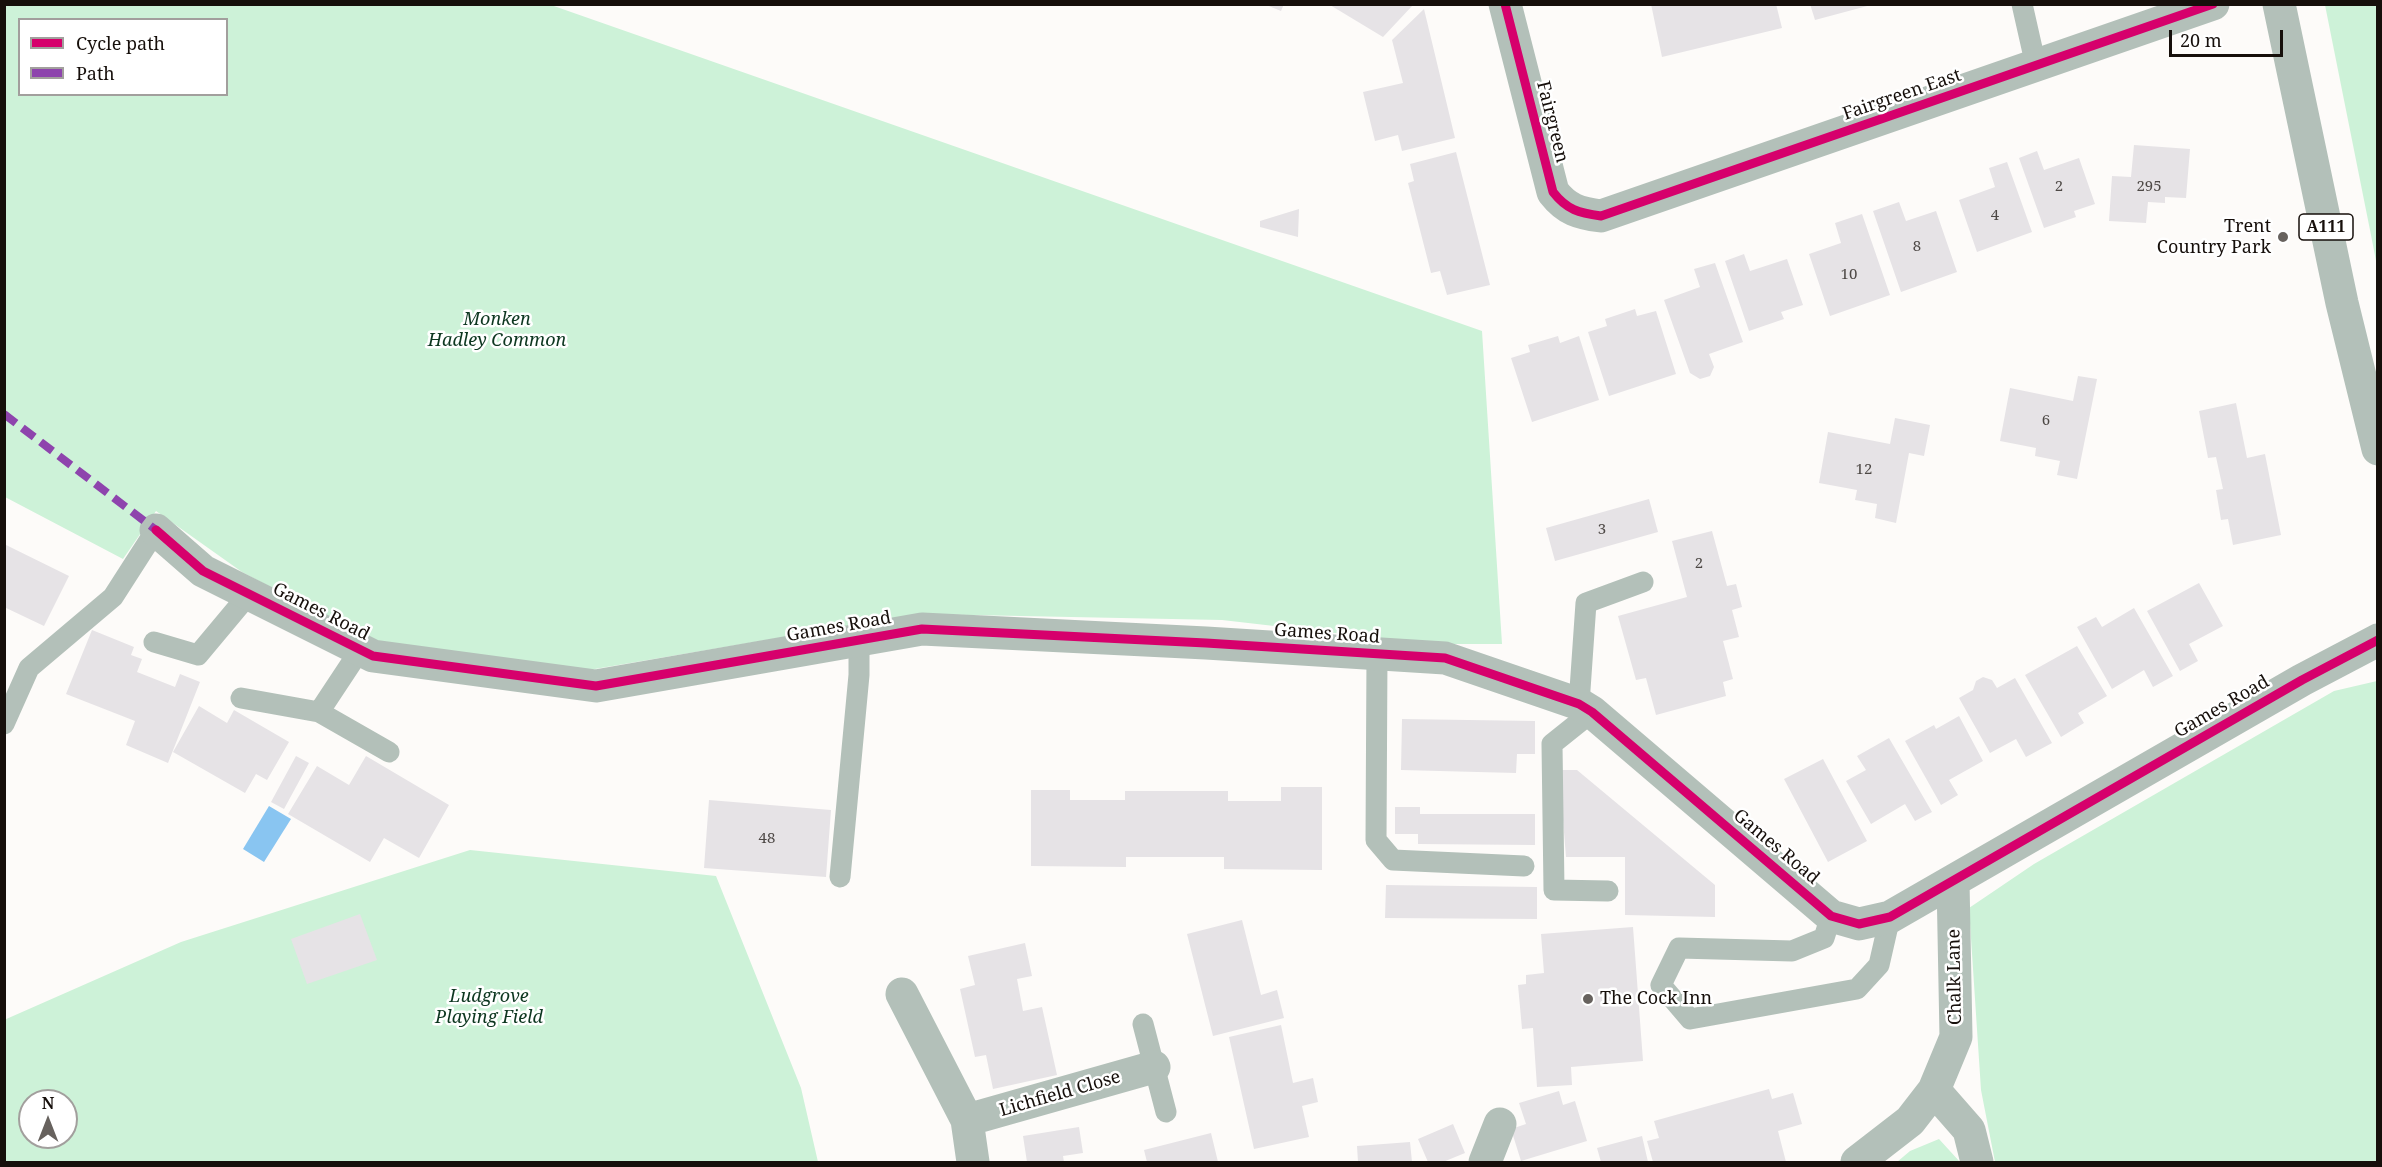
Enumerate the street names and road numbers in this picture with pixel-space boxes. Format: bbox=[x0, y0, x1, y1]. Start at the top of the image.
street label: Fairgreen East bbox=[1840, 65, 1964, 125]
street label: Fairgreen bbox=[1531, 79, 1573, 165]
road number: A111 bbox=[2299, 214, 2353, 240]
street label: Games Road bbox=[269, 578, 373, 646]
street label: Games Road bbox=[785, 607, 893, 647]
street label: Games Road bbox=[1273, 620, 1381, 648]
street label: Games Road bbox=[2171, 671, 2273, 743]
street label: Games Road bbox=[1729, 805, 1823, 889]
street label: Chalk Lane bbox=[1943, 929, 1967, 1025]
street label: Lichfield Close bbox=[997, 1066, 1123, 1122]

